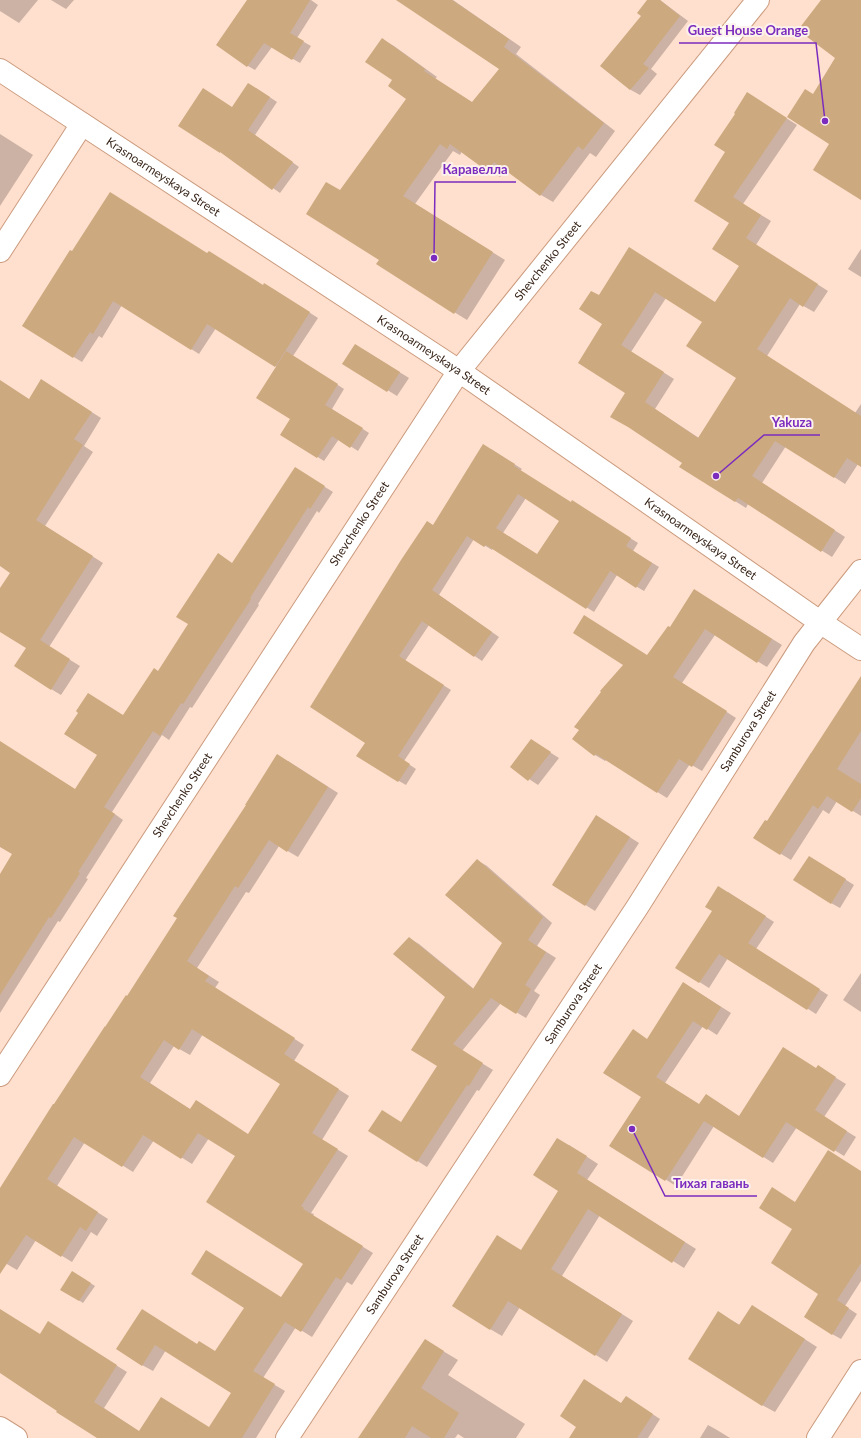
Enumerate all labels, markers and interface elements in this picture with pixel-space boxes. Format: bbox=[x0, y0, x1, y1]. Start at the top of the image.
callout: Guest House Orange bbox=[679, 18, 816, 43]
text: Guest House Orange bbox=[688, 22, 808, 38]
street label: Krasnoarmeyskaya Street bbox=[103, 134, 224, 220]
callout: Каравелла bbox=[435, 157, 516, 182]
text: Каравелла bbox=[442, 161, 508, 177]
street label: Shevchenko Street bbox=[511, 217, 585, 303]
street label: Krasnoarmeyskaya Street bbox=[374, 311, 494, 398]
callout: Yakuza bbox=[764, 410, 820, 435]
text: Yakuza bbox=[771, 414, 812, 430]
street label: Shevchenko Street bbox=[326, 478, 392, 569]
street label: Krasnoarmeyskaya Street bbox=[642, 494, 760, 583]
street label: Samburova Street bbox=[717, 687, 779, 774]
street label: Shevchenko Street bbox=[149, 749, 215, 840]
street label: Samburova Street bbox=[541, 960, 605, 1047]
callout: Тихая гавань bbox=[665, 1171, 757, 1196]
text: Тихая гавань bbox=[673, 1175, 750, 1191]
street label: Samburova Street bbox=[363, 1231, 427, 1317]

